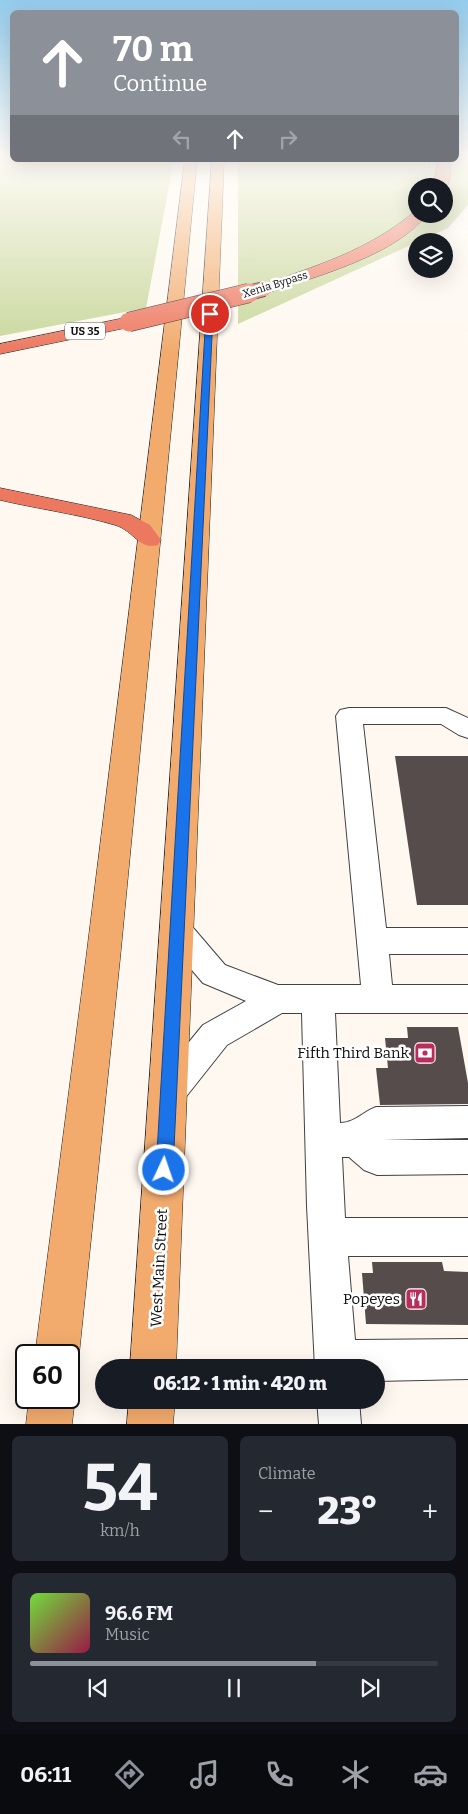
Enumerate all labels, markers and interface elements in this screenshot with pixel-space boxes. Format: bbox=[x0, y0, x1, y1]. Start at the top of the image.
text: 70 m bbox=[113, 28, 193, 70]
icon: ahead bbox=[30, 30, 95, 95]
text: Continue bbox=[113, 70, 207, 97]
icon: left bbox=[168, 125, 196, 153]
icon: ahead bbox=[221, 125, 249, 153]
icon: right bbox=[274, 125, 302, 153]
map controls bbox=[408, 178, 453, 278]
button: search bbox=[408, 178, 453, 223]
button: layers bbox=[408, 233, 453, 278]
street label: Xenia Bypass bbox=[241, 268, 309, 301]
pin bbox=[189, 293, 231, 335]
icon: arrive bbox=[196, 300, 224, 328]
road number: US 35 bbox=[65, 322, 105, 340]
bank icon: Fifth Third Bank bbox=[413, 1041, 437, 1065]
place label: Fifth Third Bank bbox=[297, 1044, 409, 1062]
position arrow bbox=[137, 1143, 189, 1195]
street label: West Main Street bbox=[147, 1208, 171, 1328]
restaurant icon: Popeyes bbox=[404, 1287, 428, 1311]
place label: Popeyes bbox=[343, 1290, 400, 1308]
speed limit sign: 60 bbox=[15, 1344, 80, 1409]
text: 06:12 · 1 min · 420 m bbox=[153, 1372, 327, 1395]
text: 54 bbox=[82, 1449, 158, 1527]
text: Climate bbox=[258, 1464, 316, 1483]
text: 23° bbox=[318, 1488, 378, 1534]
text: − bbox=[258, 1495, 273, 1528]
text: + bbox=[422, 1495, 438, 1528]
text: km/h bbox=[100, 1521, 140, 1540]
text: 96.6 FM bbox=[105, 1602, 173, 1625]
text: Music bbox=[105, 1625, 150, 1644]
icon: previous bbox=[84, 1674, 112, 1702]
icon: pause bbox=[220, 1674, 248, 1702]
icon: next bbox=[356, 1674, 384, 1702]
icon: directions bbox=[112, 1757, 147, 1792]
icon: music bbox=[187, 1757, 222, 1792]
icon: phone bbox=[262, 1757, 297, 1792]
icon: climate bbox=[338, 1757, 373, 1792]
icon: car bbox=[413, 1757, 448, 1792]
text: 06:11 bbox=[20, 1761, 71, 1788]

